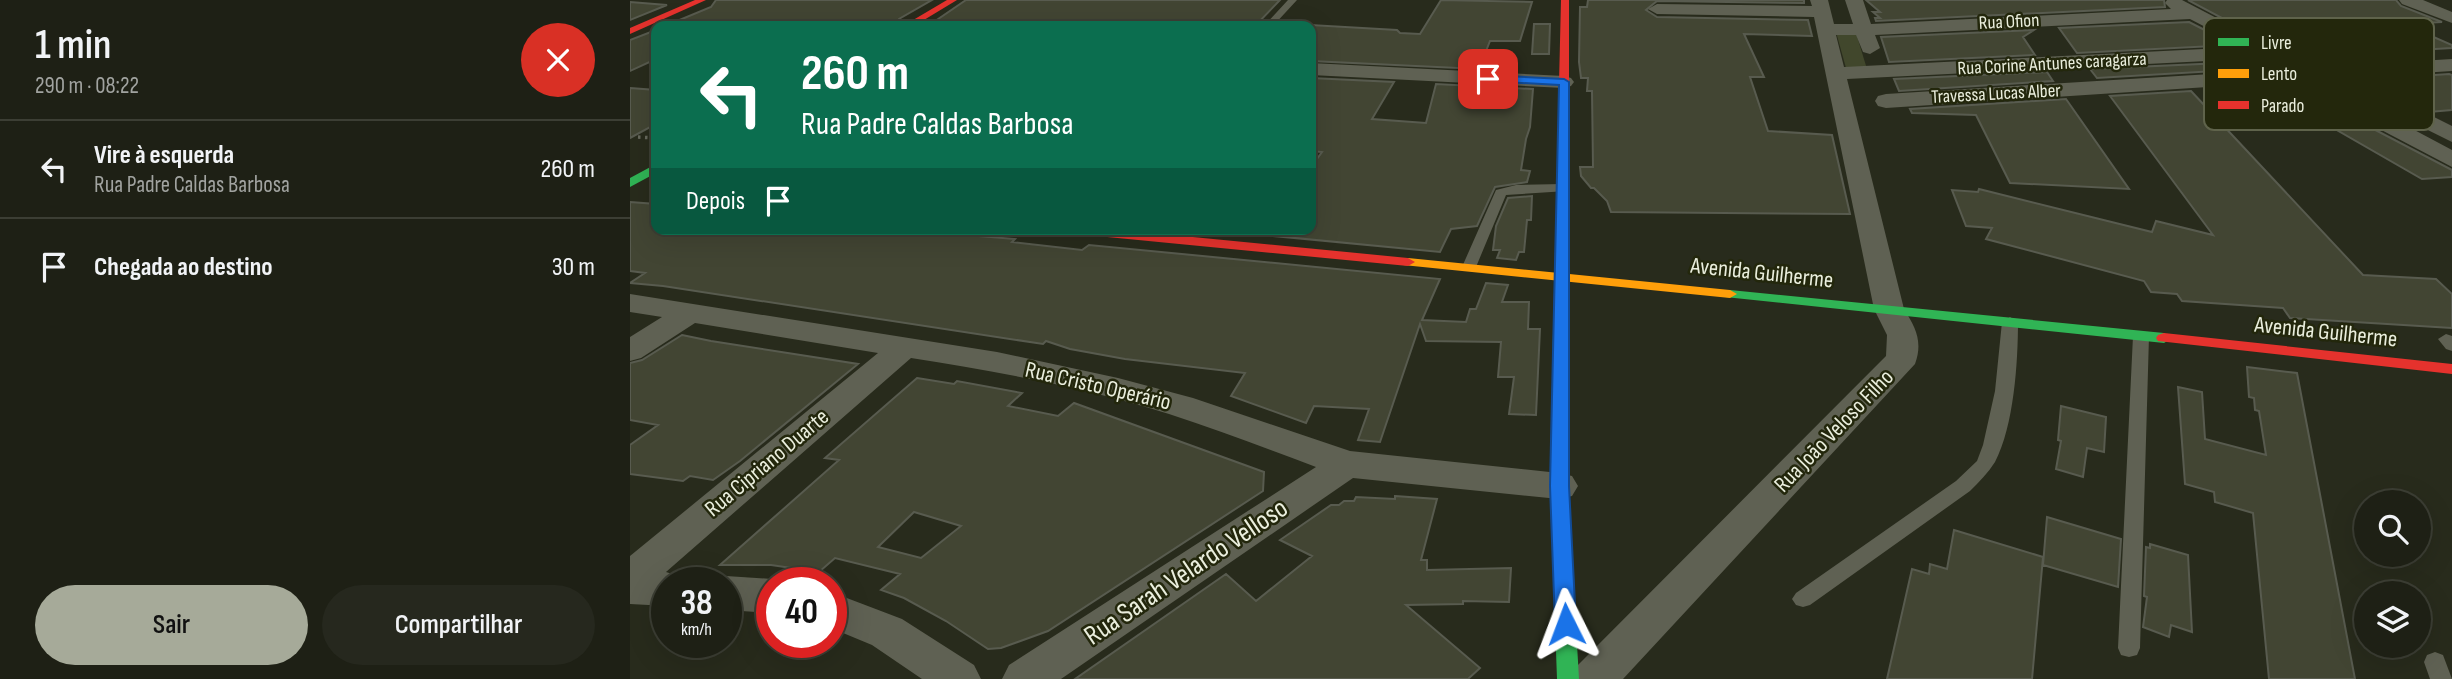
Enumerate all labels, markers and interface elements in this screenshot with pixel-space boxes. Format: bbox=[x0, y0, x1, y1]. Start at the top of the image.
street label: Rua Ofion bbox=[1978, 9, 2040, 35]
legend bbox=[2204, 18, 2434, 130]
text: 1 min bbox=[35, 20, 111, 71]
button: close bbox=[521, 23, 595, 97]
text: Livre bbox=[2261, 32, 2292, 55]
text: 260 m bbox=[801, 45, 909, 104]
street label: Rua Corine Antunes caragarza bbox=[1957, 48, 2147, 80]
icon: left bbox=[686, 49, 777, 140]
pin bbox=[1458, 49, 1518, 109]
icon: arrive bbox=[1469, 60, 1507, 98]
text: Lento bbox=[2261, 63, 2297, 86]
text: 290 m · 08:22 bbox=[35, 72, 139, 100]
street label: Travessa Lucas Alber bbox=[1931, 79, 2062, 109]
text: Parado bbox=[2261, 95, 2304, 118]
text: Rua Padre Caldas Barbosa bbox=[801, 105, 1074, 144]
text: Vire à esquerda bbox=[94, 140, 234, 171]
icon: left bbox=[35, 150, 73, 188]
text: 260 m bbox=[540, 154, 595, 185]
text: Rua Padre Caldas Barbosa bbox=[94, 171, 290, 199]
icon: arrive bbox=[759, 182, 797, 220]
text: Depois bbox=[686, 186, 745, 217]
icon: arrive bbox=[35, 248, 73, 286]
street label: Avenida Guilherme bbox=[1688, 251, 1835, 294]
text: Chegada ao destino bbox=[94, 252, 273, 283]
text: 30 m bbox=[552, 252, 595, 283]
street label: Avenida Guilherme bbox=[2252, 310, 2399, 353]
street label: Rua Cristo Operário bbox=[1022, 356, 1174, 416]
street label: Rua João Veloso Filho bbox=[1768, 364, 1900, 498]
street label: Rua Cipriano Duarte bbox=[699, 403, 835, 523]
map controls bbox=[2354, 490, 2431, 658]
button: search bbox=[2354, 490, 2431, 567]
street label: Rua Sarah Velardo Velloso bbox=[1078, 492, 1294, 652]
speed limit sign: 40 bbox=[756, 567, 847, 658]
button: layers bbox=[2354, 581, 2431, 658]
text: 38 bbox=[680, 582, 713, 625]
button: Sair bbox=[35, 585, 308, 665]
button: Compartilhar bbox=[322, 585, 595, 665]
position arrow bbox=[1529, 587, 1603, 661]
text: km/h bbox=[681, 619, 712, 640]

